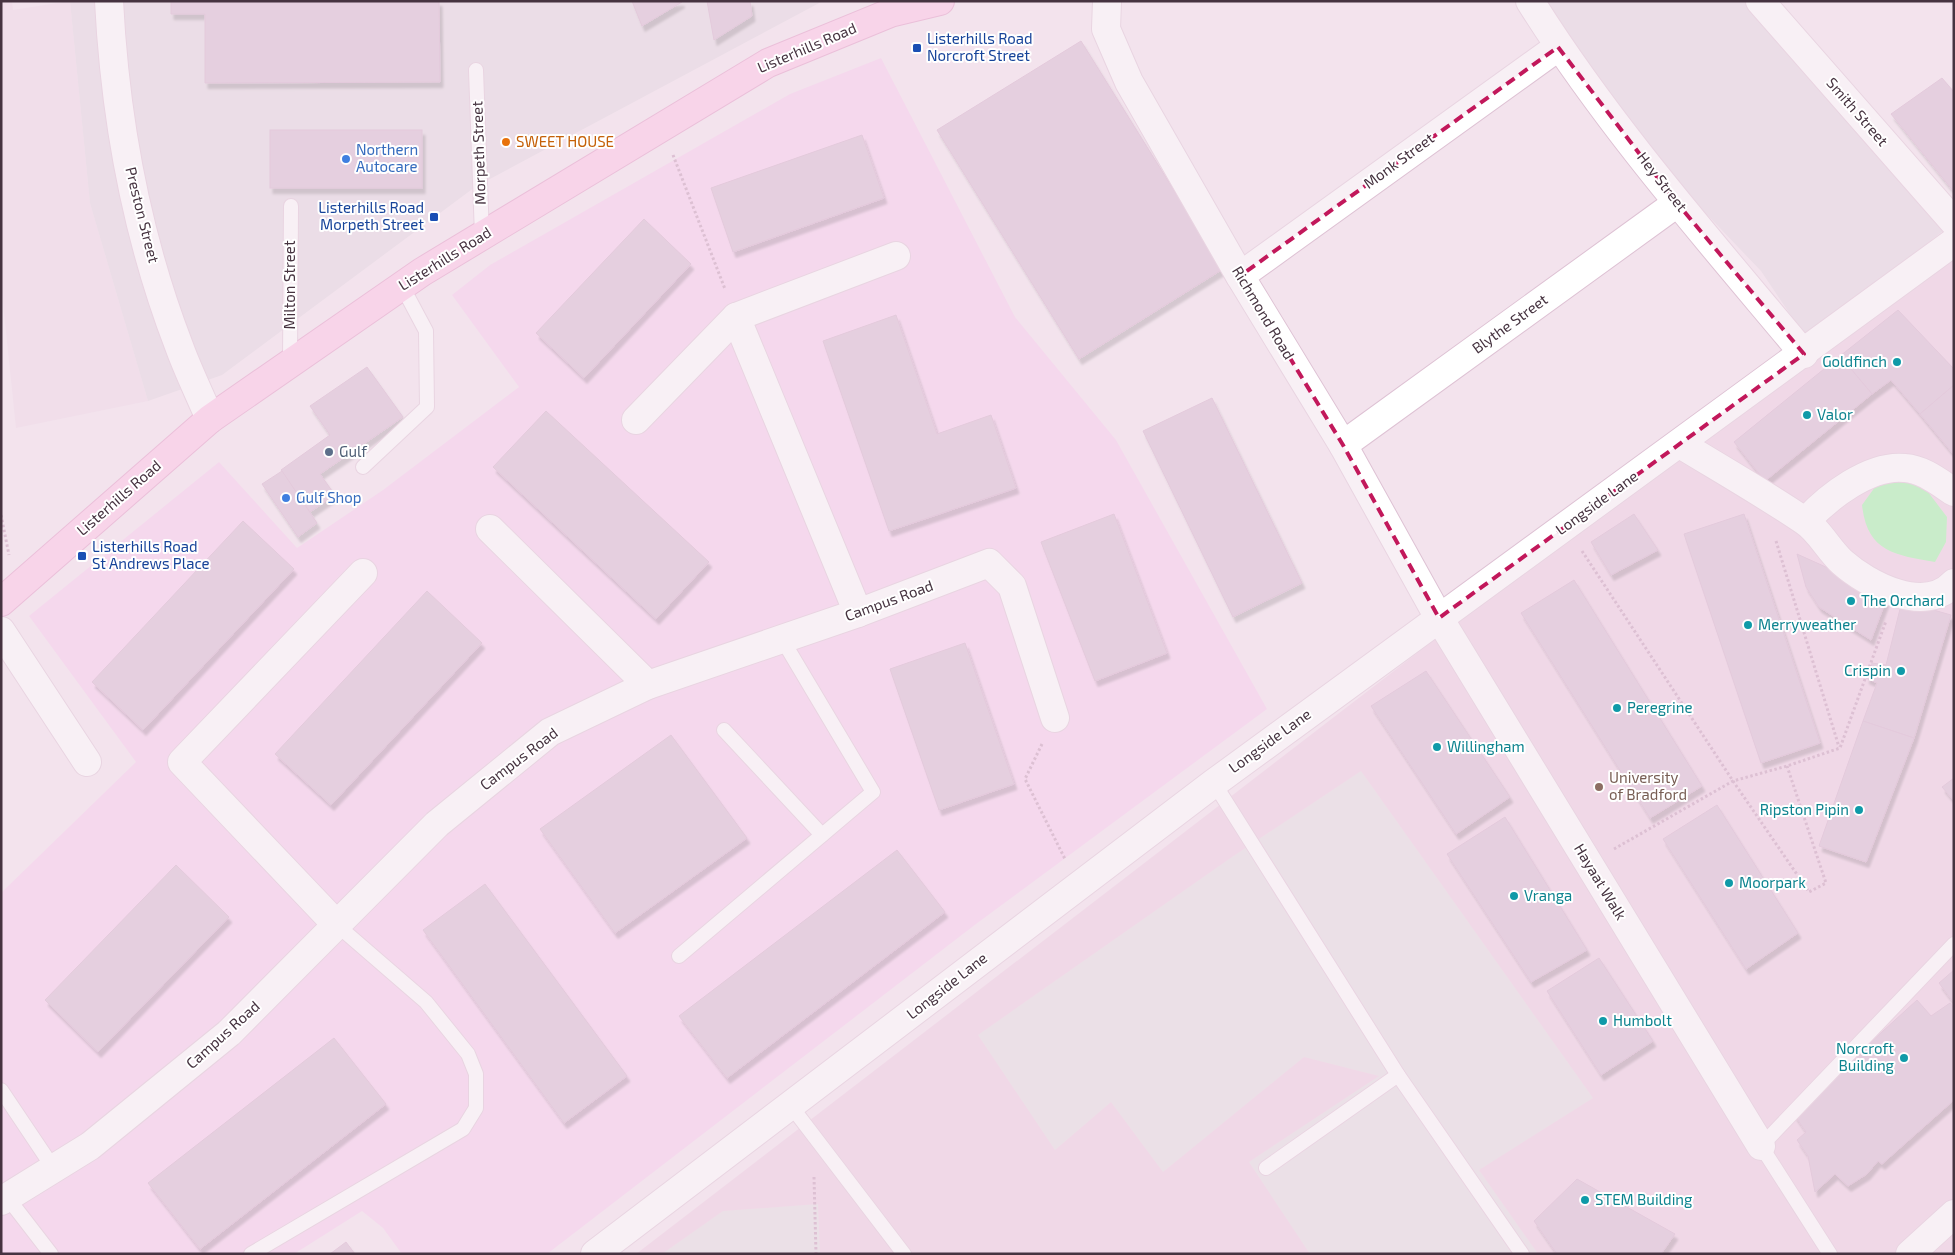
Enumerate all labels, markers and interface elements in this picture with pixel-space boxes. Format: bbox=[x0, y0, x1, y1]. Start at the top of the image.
street label: Listerhills Road bbox=[754, 18, 859, 76]
place label: Listerhills Road Norcroft Street bbox=[927, 29, 1033, 64]
marker: Listerhills Road Norcroft Street bbox=[911, 42, 923, 54]
street label: Smith Street bbox=[1823, 73, 1893, 149]
street label: Morpeth Street bbox=[467, 101, 489, 205]
street label: Monk Street bbox=[1360, 128, 1437, 192]
place label: SWEET HOUSE bbox=[516, 132, 614, 150]
marker: SWEET HOUSE bbox=[500, 136, 512, 148]
place label: Northern Autocare bbox=[356, 140, 418, 175]
street label: Hey Street bbox=[1634, 148, 1692, 215]
marker: Northern Autocare bbox=[340, 153, 352, 165]
street label: Preston Street bbox=[122, 165, 164, 265]
place label: Listerhills Road Morpeth Street bbox=[318, 198, 424, 233]
marker: Listerhills Road Morpeth Street bbox=[428, 211, 440, 223]
street label: Listerhills Road bbox=[395, 223, 494, 294]
street label: Milton Street bbox=[280, 240, 298, 330]
street label: Richmond Road bbox=[1229, 262, 1299, 363]
street label: Blythe Street bbox=[1468, 290, 1551, 357]
place label: Goldfinch bbox=[1822, 352, 1887, 370]
marker: Goldfinch bbox=[1891, 356, 1903, 368]
place label: Valor bbox=[1817, 405, 1853, 423]
marker: Valor bbox=[1801, 409, 1813, 421]
place label: Gulf bbox=[339, 442, 367, 460]
marker: Gulf bbox=[323, 446, 335, 458]
street label: Listerhills Road bbox=[73, 456, 164, 539]
street label: Longside Lane bbox=[1552, 466, 1641, 538]
place label: Gulf Shop bbox=[296, 488, 361, 506]
marker: Gulf Shop bbox=[280, 492, 292, 504]
place label: Listerhills Road St Andrews Place bbox=[92, 537, 210, 572]
marker: Listerhills Road St Andrews Place bbox=[76, 550, 88, 562]
street label: Campus Road bbox=[842, 576, 935, 624]
place label: The Orchard bbox=[1861, 591, 1944, 609]
marker: The Orchard bbox=[1845, 595, 1857, 607]
place label: Merryweather bbox=[1758, 615, 1856, 633]
marker: Merryweather bbox=[1742, 619, 1754, 631]
place label: Crispin bbox=[1844, 661, 1891, 679]
marker: Crispin bbox=[1895, 665, 1907, 677]
place label: Peregrine bbox=[1627, 698, 1693, 716]
marker: Peregrine bbox=[1611, 702, 1623, 714]
street label: Longside Lane bbox=[1225, 704, 1314, 776]
street label: Campus Road bbox=[476, 723, 561, 793]
place label: Willingham bbox=[1447, 737, 1525, 755]
marker: Willingham bbox=[1431, 741, 1443, 753]
place label: University of Bradford bbox=[1609, 768, 1687, 803]
marker: University of Bradford bbox=[1593, 781, 1605, 793]
place label: Ripston Pipin bbox=[1760, 800, 1849, 818]
marker: Ripston Pipin bbox=[1853, 804, 1865, 816]
street label: Hayaat Walk bbox=[1571, 840, 1631, 923]
place label: Moorpark bbox=[1739, 873, 1806, 891]
marker: Moorpark bbox=[1723, 877, 1735, 889]
place label: Vranga bbox=[1524, 886, 1572, 904]
marker: Vranga bbox=[1508, 890, 1520, 902]
street label: Longside Lane bbox=[902, 948, 990, 1022]
street label: Campus Road bbox=[182, 997, 263, 1072]
place label: Humbolt bbox=[1613, 1011, 1672, 1029]
marker: Humbolt bbox=[1597, 1015, 1609, 1027]
place label: Norcroft Building bbox=[1836, 1039, 1895, 1074]
marker: Norcroft Building bbox=[1898, 1052, 1910, 1064]
place label: STEM Building bbox=[1595, 1190, 1693, 1208]
marker: STEM Building bbox=[1579, 1194, 1591, 1206]

